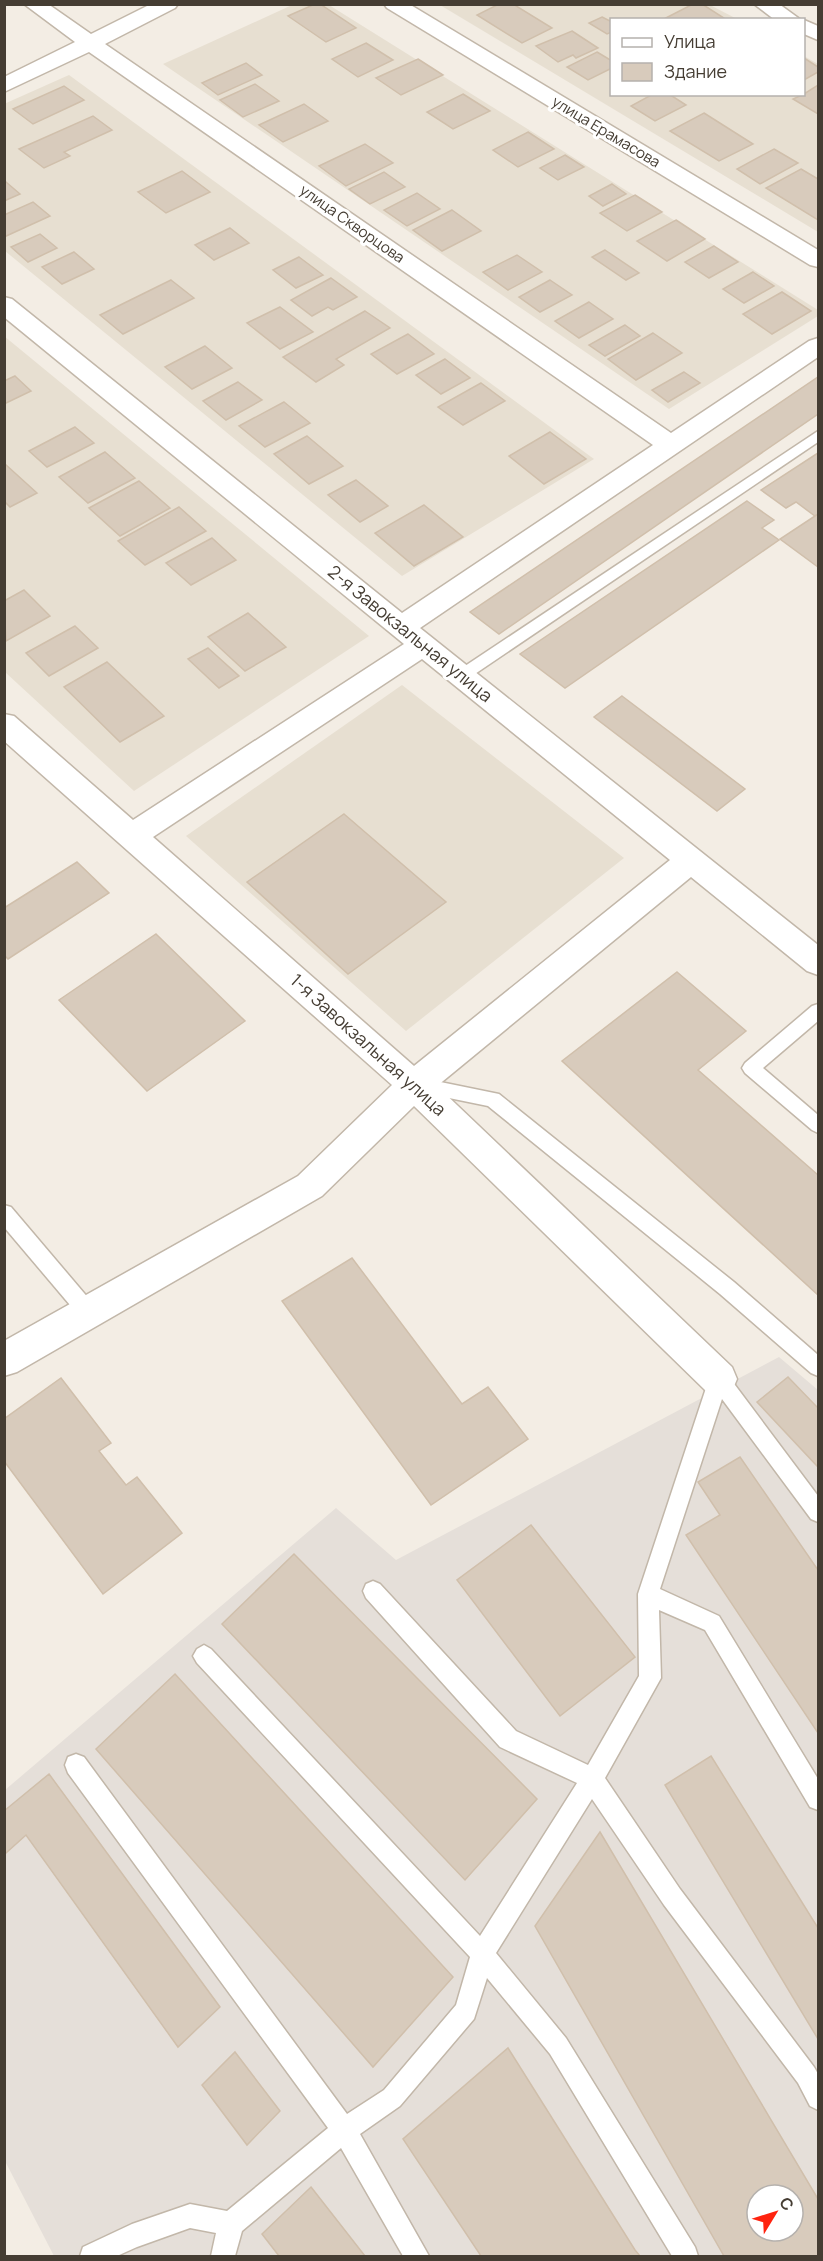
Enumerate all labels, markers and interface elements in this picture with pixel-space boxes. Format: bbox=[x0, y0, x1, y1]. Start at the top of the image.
legend bbox=[610, 18, 805, 96]
text: Улица bbox=[664, 29, 716, 53]
text: Здание bbox=[664, 59, 727, 83]
street label: улица Ерамасова bbox=[548, 91, 664, 172]
street label: улица Скворцова bbox=[296, 179, 409, 268]
street label: 2-я Завокзальная улица bbox=[323, 559, 498, 707]
street label: 1-я Завокзальная улица bbox=[286, 968, 452, 1121]
north arrow bbox=[745, 2183, 805, 2243]
text: С bbox=[775, 2192, 799, 2215]

